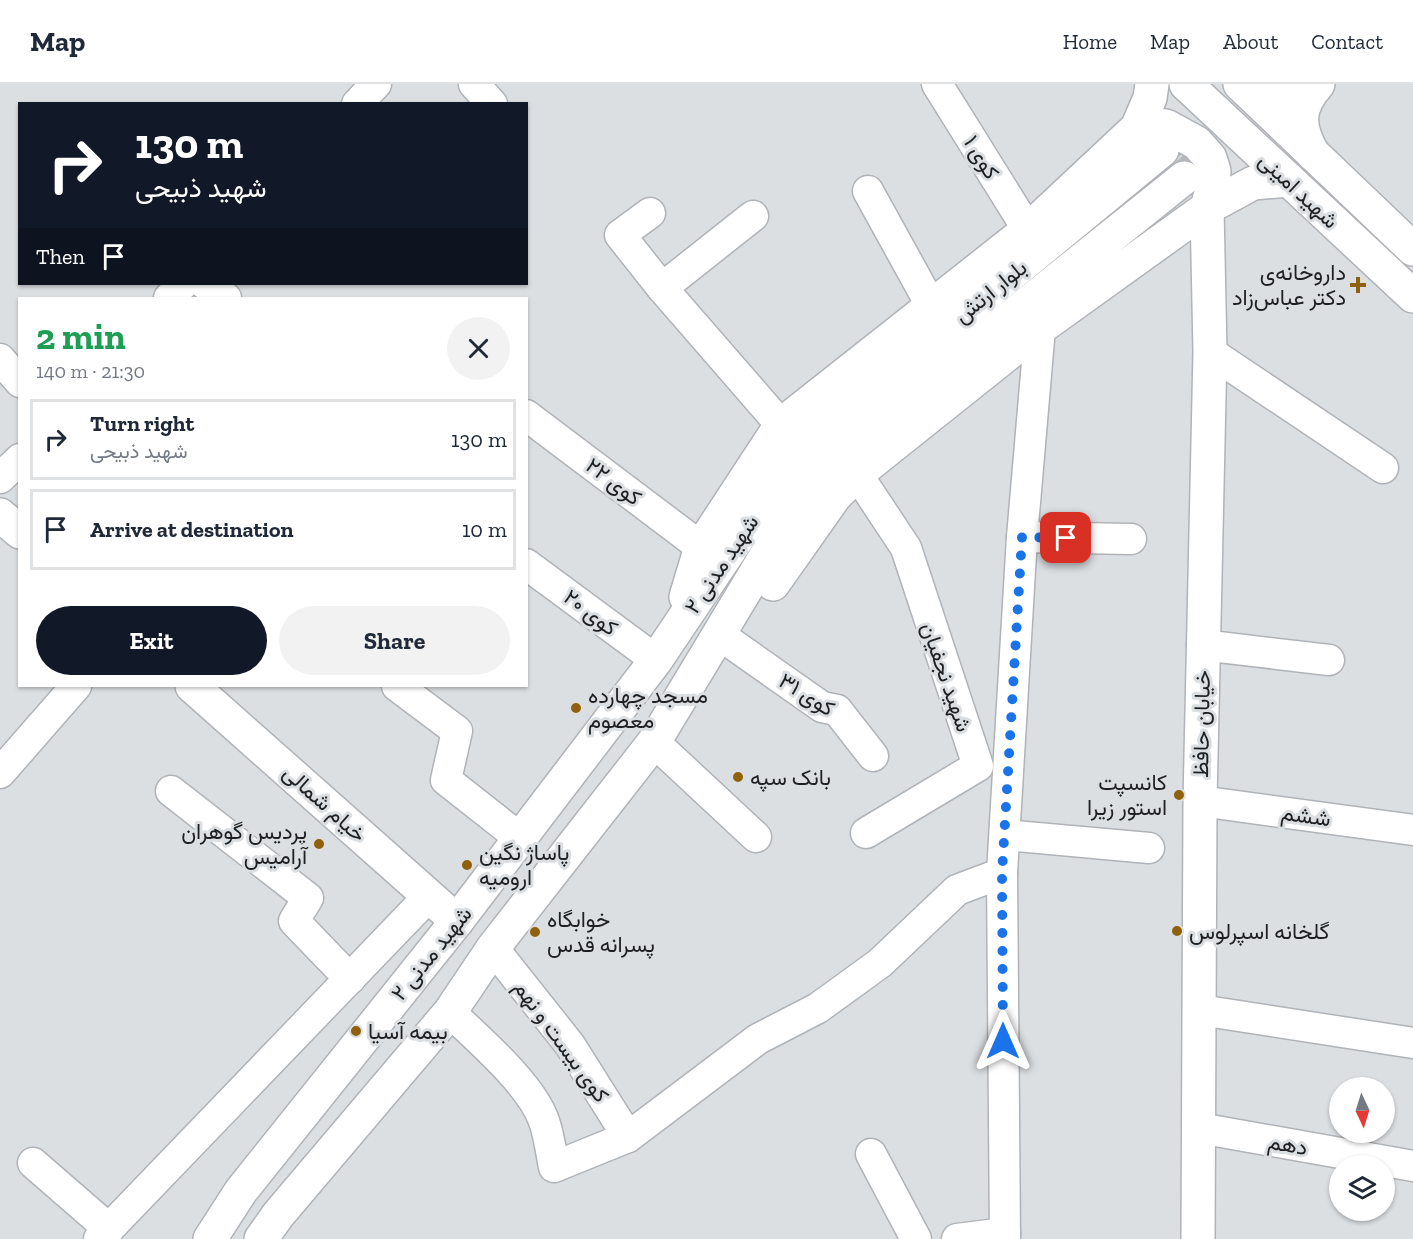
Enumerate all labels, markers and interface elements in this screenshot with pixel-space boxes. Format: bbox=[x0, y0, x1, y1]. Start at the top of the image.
text: Map bbox=[30, 25, 85, 58]
text: Home bbox=[1063, 29, 1117, 54]
text: Map bbox=[1150, 29, 1190, 54]
text: About bbox=[1223, 29, 1278, 54]
text: Contact bbox=[1311, 29, 1383, 54]
text: 130 m bbox=[135, 118, 243, 169]
icon: right bbox=[36, 126, 114, 204]
street label: کوی ۱ bbox=[958, 130, 1005, 184]
street label: شهید امینی bbox=[1253, 147, 1344, 234]
text: شهید ذبیحی bbox=[135, 172, 267, 204]
icon: arrive bbox=[97, 240, 130, 273]
text: Then bbox=[36, 243, 85, 270]
street label: بلوار ارتش bbox=[948, 254, 1032, 329]
place label: داروخانه‌ی دکتر عباس‌زاد bbox=[1232, 259, 1346, 311]
marker: داروخانه‌ی دکتر عباس‌زاد bbox=[1351, 278, 1365, 292]
text: 2 min bbox=[36, 315, 126, 358]
button: close bbox=[447, 317, 510, 380]
text: 140 m · 21:30 bbox=[36, 359, 145, 383]
text: Turn right bbox=[90, 410, 194, 437]
icon: right bbox=[39, 423, 72, 456]
text: 130 m bbox=[451, 426, 507, 453]
text: شهید ذبیحی bbox=[90, 439, 188, 463]
street label: کوی ۲۲ bbox=[580, 452, 647, 511]
street label: شهید مدنی ۲ bbox=[678, 510, 764, 619]
pin bbox=[1040, 512, 1091, 563]
icon: arrive bbox=[39, 513, 72, 546]
text: Arrive at destination bbox=[90, 516, 293, 543]
text: 10 m bbox=[462, 516, 507, 543]
icon: arrive bbox=[1049, 521, 1082, 554]
street label: کوی ۲۰ bbox=[558, 583, 623, 642]
button: Exit bbox=[36, 606, 267, 675]
button: Share bbox=[279, 606, 510, 675]
street label: شهید نجفیان bbox=[915, 619, 978, 735]
street label: کوی ۳۱ bbox=[774, 667, 840, 722]
street label: خیابان حافظ bbox=[1187, 670, 1216, 778]
place label: مسجد چهارده معصوم bbox=[588, 682, 708, 735]
marker: مسجد چهارده معصوم bbox=[569, 701, 583, 715]
street label: خیام شمالی bbox=[277, 759, 372, 849]
place label: بانک سپه bbox=[750, 764, 831, 792]
place label: کانسپت استور زیرا bbox=[1087, 769, 1167, 821]
marker: بانک سپه bbox=[731, 770, 745, 784]
marker: کانسپت استور زیرا bbox=[1172, 788, 1186, 802]
street label: ششم bbox=[1279, 799, 1333, 833]
place label: پردیس گوهران آرامیس bbox=[181, 818, 309, 870]
marker: پردیس گوهران آرامیس bbox=[312, 837, 326, 851]
place label: پاساژ نگین ارومیه bbox=[479, 839, 569, 891]
marker: پاساژ نگین ارومیه bbox=[460, 858, 474, 872]
street label: شهید مدنی ۲ bbox=[385, 901, 478, 1006]
place label: خوابگاە پسرانە قدس bbox=[547, 906, 655, 959]
place label: گلخانه اسپرلوس bbox=[1189, 918, 1330, 946]
marker: گلخانه اسپرلوس bbox=[1170, 924, 1184, 938]
marker: خوابگاە پسرانە قدس bbox=[528, 925, 542, 939]
street label: کوی بیست و نهم bbox=[507, 975, 615, 1108]
position arrow bbox=[971, 1009, 1035, 1073]
place label: بیمه آسیا bbox=[368, 1018, 448, 1045]
marker: بیمه آسیا bbox=[349, 1024, 363, 1038]
north arrow bbox=[1329, 1077, 1395, 1143]
map controls bbox=[1329, 1077, 1395, 1221]
street label: دهم bbox=[1266, 1128, 1310, 1162]
button: layers bbox=[1329, 1155, 1395, 1221]

